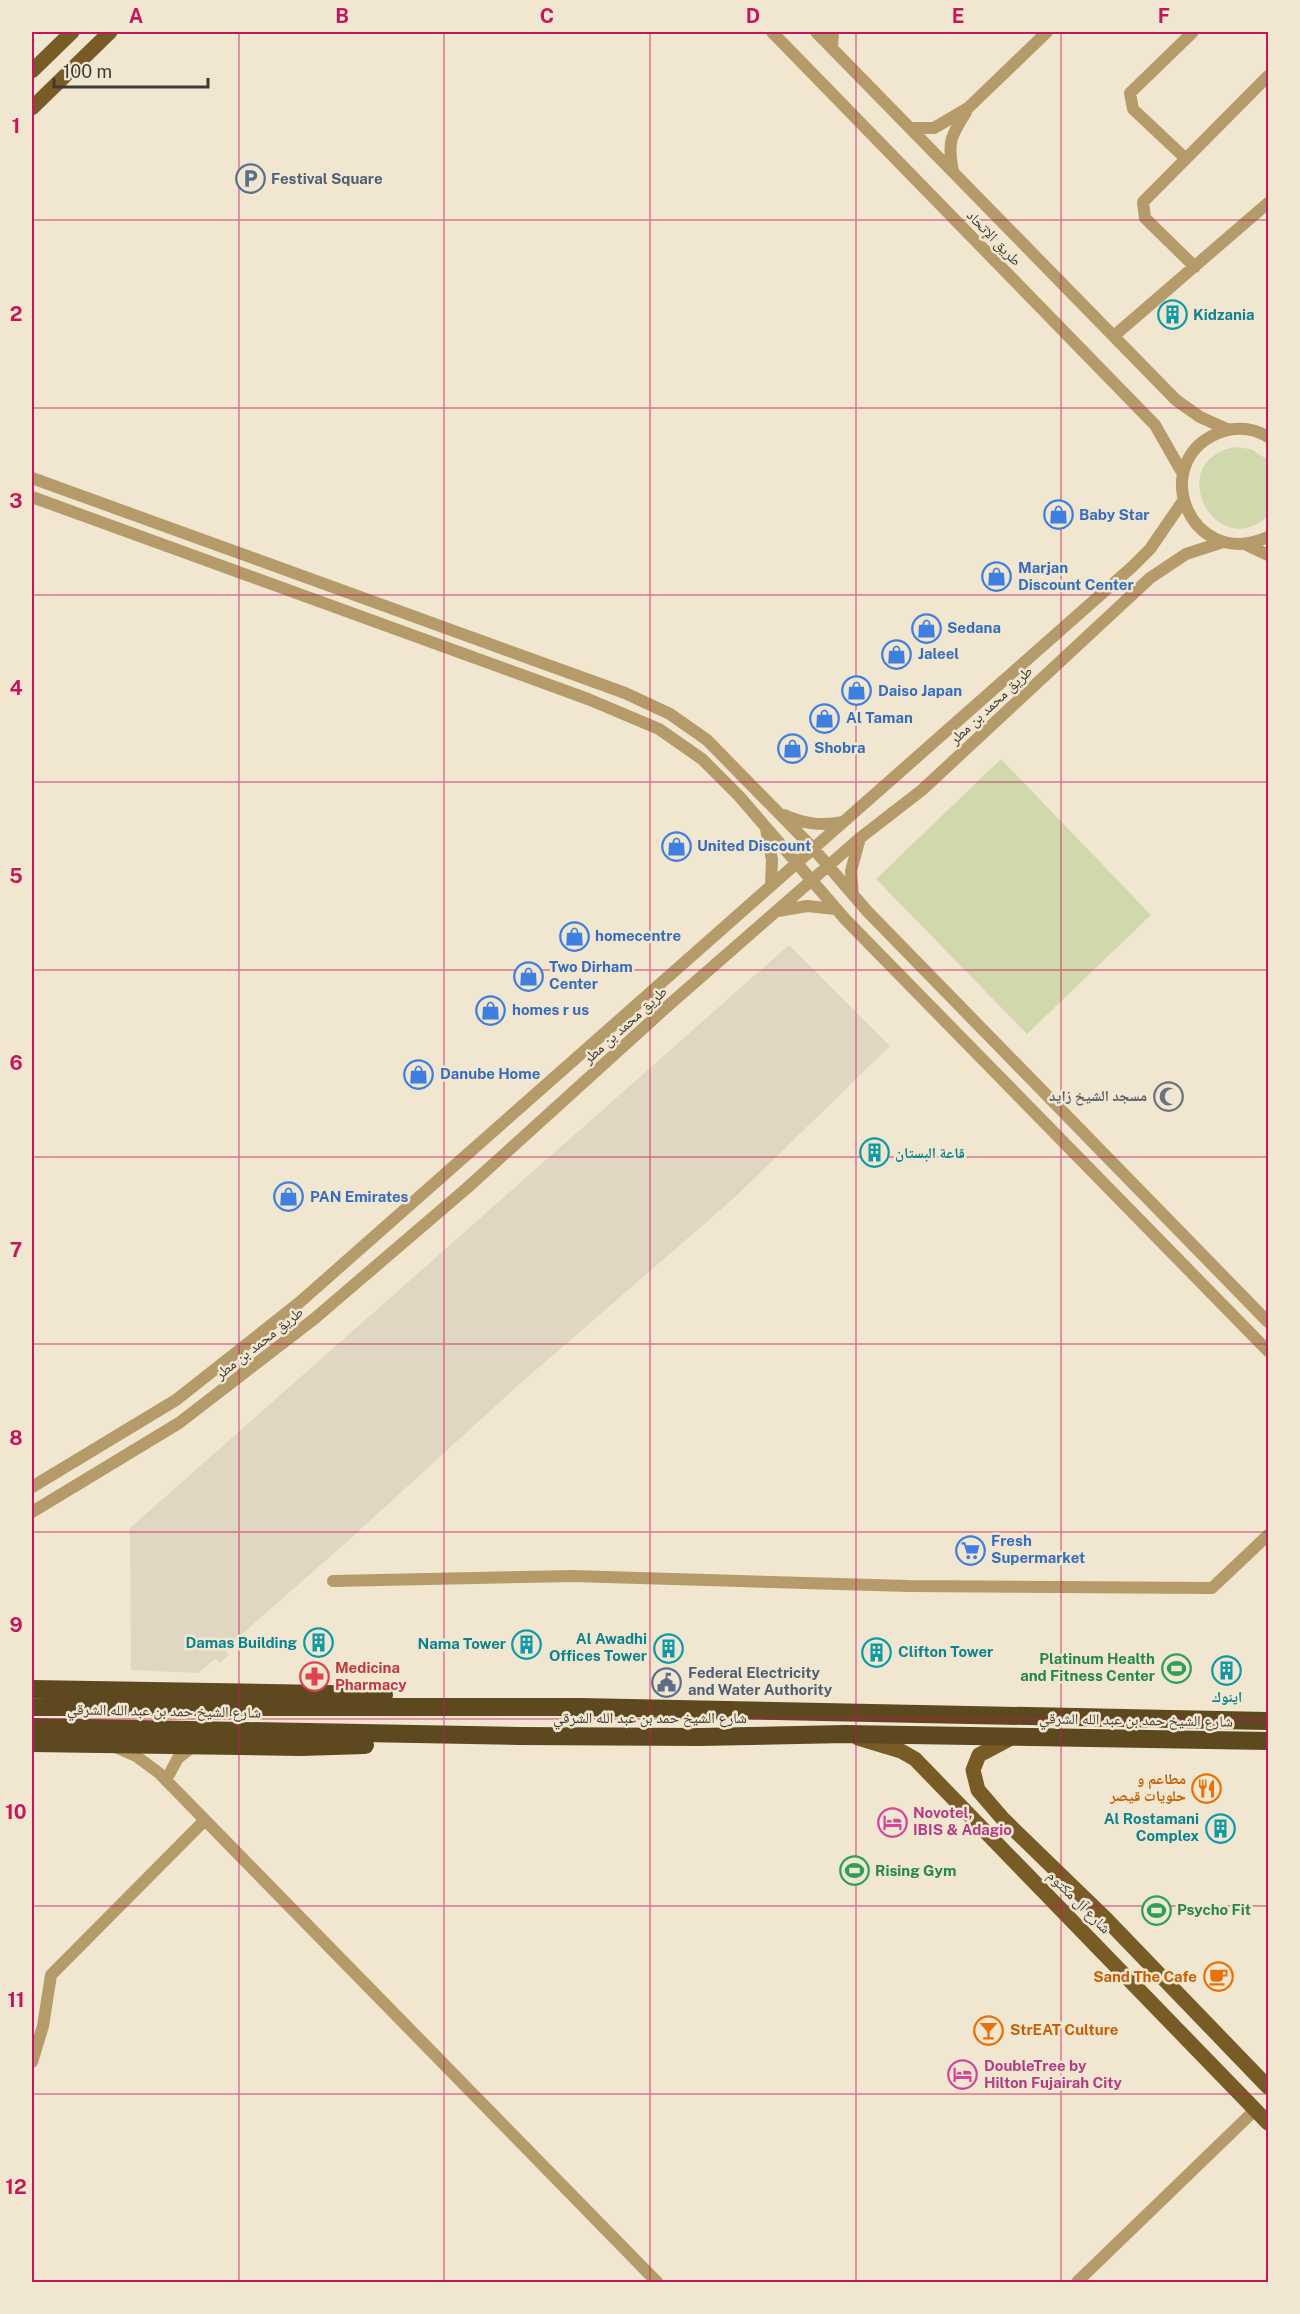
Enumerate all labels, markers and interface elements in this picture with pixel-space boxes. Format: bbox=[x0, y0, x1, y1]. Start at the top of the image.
text: A bbox=[129, 4, 143, 28]
text: B bbox=[335, 4, 349, 28]
text: C bbox=[540, 4, 554, 28]
text: D bbox=[746, 4, 760, 28]
text: E bbox=[952, 4, 964, 28]
text: F bbox=[1158, 4, 1170, 28]
scale bar bbox=[54, 51, 208, 89]
text: 100 m bbox=[63, 61, 112, 82]
text: 1 bbox=[12, 114, 20, 138]
parking icon: Festival Square bbox=[234, 163, 266, 195]
place label: Festival Square bbox=[271, 170, 383, 187]
street label: طريق اﻹتحاد bbox=[962, 206, 1025, 270]
building icon: Kidzania bbox=[1156, 299, 1188, 331]
text: 2 bbox=[10, 302, 22, 326]
place label: Kidzania bbox=[1193, 306, 1254, 323]
text: 3 bbox=[9, 489, 23, 513]
shop icon: Baby Star bbox=[1042, 499, 1074, 531]
place label: Baby Star bbox=[1079, 506, 1149, 523]
place label: Marjan Discount Center bbox=[1018, 559, 1134, 593]
shop icon: Marjan Discount Center bbox=[981, 561, 1013, 593]
shop icon: Sedana bbox=[910, 612, 942, 644]
place label: Sedana bbox=[947, 619, 1001, 636]
shop icon: Jaleel bbox=[881, 638, 913, 670]
place label: Jaleel bbox=[918, 645, 959, 662]
street label: طريق محمد بن مطر bbox=[945, 662, 1037, 749]
shop icon: Daiso Japan bbox=[841, 675, 873, 707]
text: 4 bbox=[9, 676, 23, 700]
place label: Daiso Japan bbox=[878, 682, 962, 699]
shop icon: Al Taman bbox=[809, 702, 841, 734]
place label: Al Taman bbox=[846, 709, 913, 726]
shop icon: Shobra bbox=[777, 732, 809, 764]
place label: Shobra bbox=[814, 739, 866, 756]
shop icon: United Discount bbox=[660, 830, 692, 862]
place label: United Discount bbox=[697, 837, 811, 854]
text: 5 bbox=[9, 864, 23, 888]
shop icon: homecentre bbox=[558, 920, 590, 952]
place label: homecentre bbox=[595, 927, 681, 944]
place label: Two Dirham Center bbox=[549, 958, 633, 992]
shop icon: Two Dirham Center bbox=[512, 960, 544, 992]
street label: طريق محمد بن مطر bbox=[578, 982, 672, 1069]
shop icon: homes r us bbox=[475, 994, 507, 1026]
place label: homes r us bbox=[512, 1001, 589, 1018]
text: 6 bbox=[9, 1051, 23, 1075]
shop icon: Danube Home bbox=[403, 1058, 435, 1090]
place label: Danube Home bbox=[440, 1065, 540, 1082]
mosque icon: مسجد الشيخ زايد bbox=[1152, 1080, 1184, 1112]
place label: مسجد الشيخ زايد bbox=[1049, 1087, 1147, 1106]
building icon: قاعة البستان bbox=[858, 1137, 890, 1169]
place label: قاعة البستان bbox=[895, 1144, 965, 1162]
shop icon: PAN Emirates bbox=[273, 1181, 305, 1213]
place label: PAN Emirates bbox=[310, 1188, 409, 1205]
text: 7 bbox=[10, 1238, 22, 1262]
street label: طريق محمد بن مطر bbox=[210, 1303, 307, 1384]
text: 8 bbox=[9, 1426, 23, 1450]
place label: Fresh Supermarket bbox=[991, 1532, 1085, 1566]
supermarket icon: Fresh Supermarket bbox=[954, 1534, 986, 1566]
text: 9 bbox=[9, 1613, 23, 1637]
building icon: Damas Building bbox=[302, 1627, 334, 1659]
building icon: Nama Tower bbox=[511, 1628, 543, 1660]
place label: Al Awadhi Offices Tower bbox=[549, 1630, 647, 1664]
building icon: Al Awadhi Offices Tower bbox=[652, 1632, 684, 1664]
place label: Damas Building bbox=[185, 1634, 298, 1651]
place label: Nama Tower bbox=[418, 1635, 506, 1652]
building icon: Clifton Tower bbox=[861, 1636, 893, 1668]
place label: Clifton Tower bbox=[898, 1643, 993, 1660]
place label: Platinum Health and Fitness Center bbox=[1020, 1650, 1155, 1684]
sports icon: Platinum Health and Fitness Center bbox=[1160, 1652, 1192, 1684]
building icon: اينوك bbox=[1211, 1654, 1243, 1686]
place label: Medicina Pharmacy bbox=[335, 1659, 407, 1693]
pharmacy icon: Medicina Pharmacy bbox=[298, 1661, 330, 1693]
place label: Federal Electricity and Water Authority bbox=[688, 1664, 833, 1698]
public building icon: Federal Electricity and Water Authority bbox=[651, 1666, 683, 1698]
place label: اينوك bbox=[1212, 1688, 1242, 1705]
street label: شارع الشيخ حمد بن عبد الله الشرقي bbox=[67, 1700, 261, 1725]
street label: شارع الشيخ حمد بن عبد الله الشرقي bbox=[553, 1709, 747, 1730]
street label: شارع الشيخ حمد بن عبد الله الشرقي bbox=[1039, 1709, 1233, 1734]
place label: مطاعم و حلويات قيصر bbox=[1109, 1770, 1186, 1804]
restaurant icon: مطاعم و حلويات قيصر bbox=[1191, 1772, 1223, 1804]
text: 10 bbox=[5, 1800, 27, 1824]
place label: Novotel, IBIS & Adagio bbox=[913, 1804, 1012, 1838]
hotel icon: Novotel, IBIS & Adagio bbox=[876, 1806, 908, 1838]
place label: Al Rostamani Complex bbox=[1104, 1810, 1199, 1844]
building icon: Al Rostamani Complex bbox=[1204, 1812, 1236, 1844]
sports icon: Rising Gym bbox=[838, 1855, 870, 1887]
place label: Rising Gym bbox=[875, 1862, 956, 1879]
street label: شارع آل مكتوم bbox=[1043, 1867, 1114, 1938]
sports icon: Psycho Fit bbox=[1140, 1894, 1172, 1926]
place label: Psycho Fit bbox=[1177, 1901, 1251, 1918]
cafe icon: Sand The Cafe bbox=[1202, 1961, 1234, 1993]
place label: Sand The Cafe bbox=[1093, 1968, 1197, 1985]
text: 11 bbox=[7, 1988, 25, 2012]
bar icon: StrEAT Culture bbox=[973, 2014, 1005, 2046]
place label: StrEAT Culture bbox=[1010, 2021, 1118, 2038]
place label: DoubleTree by Hilton Fujairah City bbox=[984, 2057, 1123, 2091]
hotel icon: DoubleTree by Hilton Fujairah City bbox=[947, 2059, 979, 2091]
text: 12 bbox=[5, 2175, 27, 2199]

